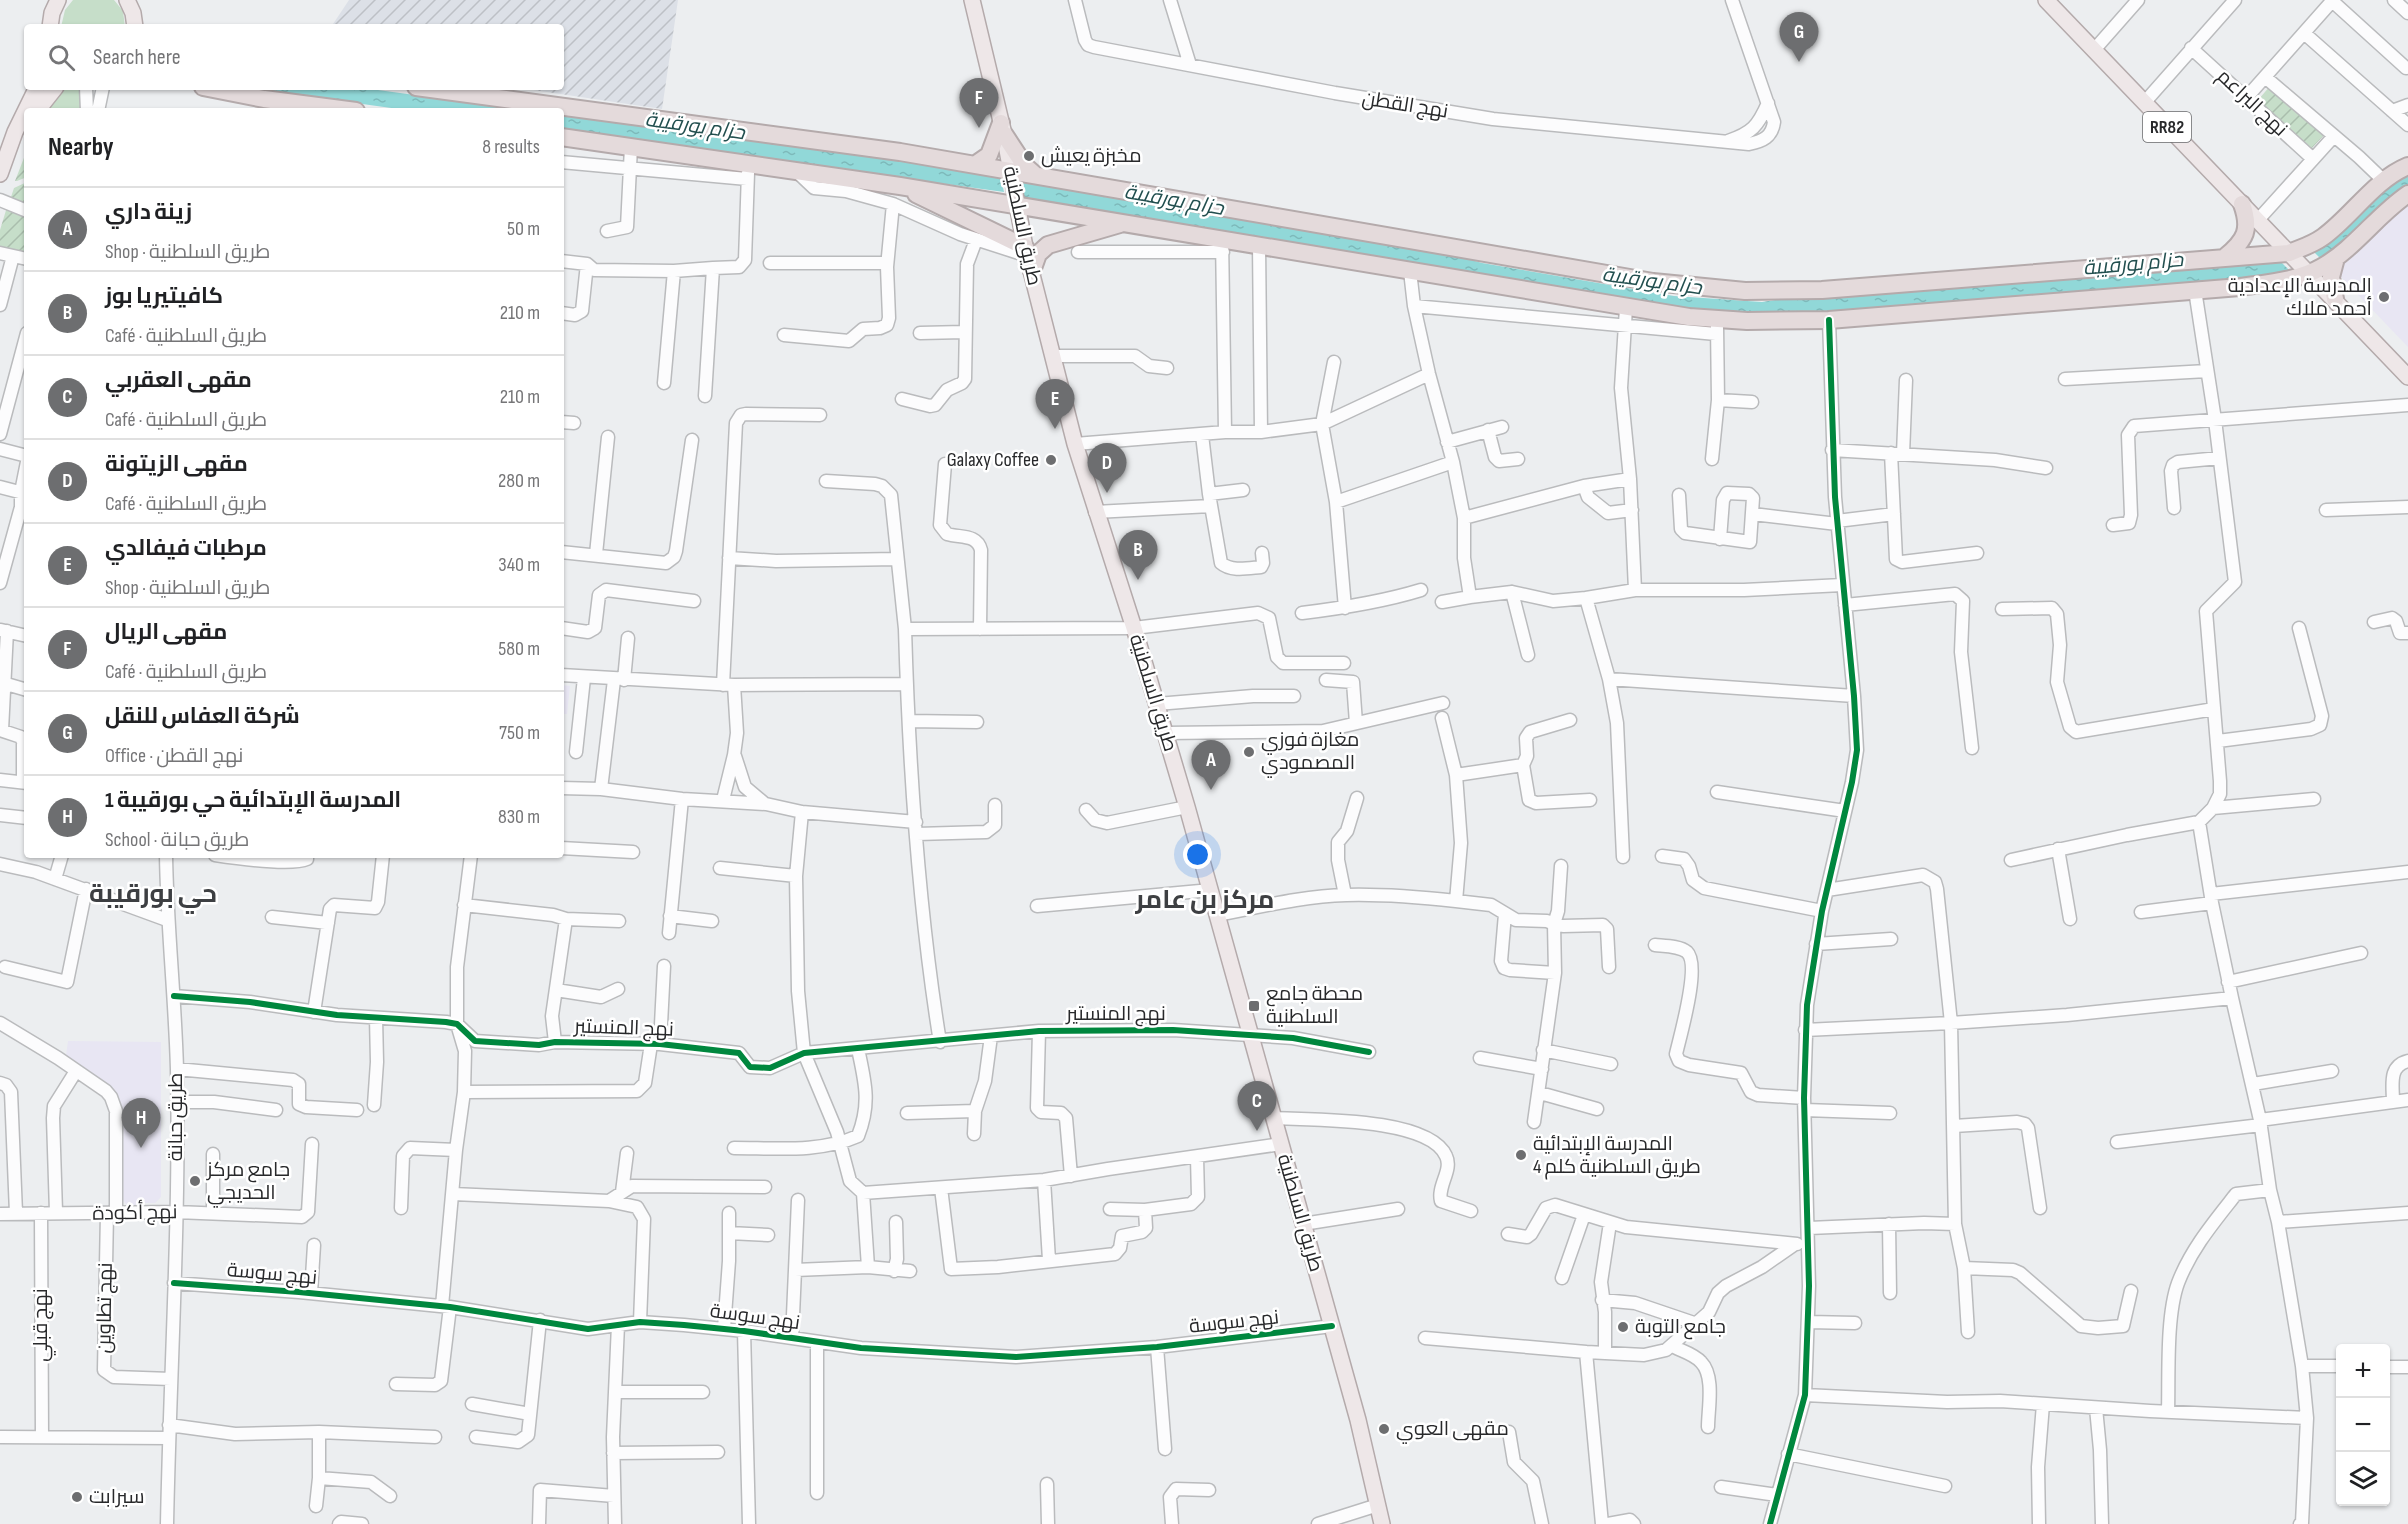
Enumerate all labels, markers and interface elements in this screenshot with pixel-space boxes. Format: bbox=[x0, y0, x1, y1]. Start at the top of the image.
pin: G bbox=[1780, 13, 1818, 62]
search box bbox=[24, 24, 564, 90]
icon: search bbox=[45, 41, 78, 74]
text: Search here bbox=[93, 44, 180, 71]
street label: نهج البراعم bbox=[2211, 64, 2292, 142]
pin: F bbox=[960, 78, 998, 128]
street label: نهج القطن bbox=[1360, 86, 1450, 125]
water label: حزام بورقيبة bbox=[643, 107, 748, 147]
road number: RR82 bbox=[2143, 112, 2191, 142]
text: Nearby bbox=[48, 132, 114, 163]
text: 8 results bbox=[482, 135, 540, 159]
place label: مخبزة يعيش bbox=[1041, 144, 1142, 168]
marker: مخبزة يعيش bbox=[1022, 149, 1036, 163]
street label: طريق السلطنية bbox=[998, 164, 1046, 288]
water label: حزام بورقيبة bbox=[1122, 179, 1227, 222]
text: زينة داري bbox=[105, 199, 192, 226]
text: A bbox=[63, 217, 72, 241]
text: 50 m bbox=[507, 217, 540, 241]
text: Shop · طريق السلطنية bbox=[105, 240, 270, 264]
water label: حزام بورقيبة bbox=[2082, 247, 2186, 282]
water label: حزام بورقيبة bbox=[1600, 262, 1705, 302]
place label: المدرسة الإعدادية أحمد ملاك bbox=[2228, 274, 2372, 321]
text: كافيتيريا بوز bbox=[105, 283, 223, 310]
marker: المدرسة الإعدادية أحمد ملاك bbox=[2377, 290, 2391, 304]
text: B bbox=[63, 301, 72, 325]
text: 210 m bbox=[500, 301, 540, 325]
text: Café · طريق السلطنية bbox=[105, 324, 267, 348]
text: مقهى العقربي bbox=[105, 367, 252, 394]
pin: E bbox=[1036, 380, 1074, 429]
text: C bbox=[62, 385, 73, 409]
text: 210 m bbox=[500, 385, 540, 409]
text: Café · طريق السلطنية bbox=[105, 408, 267, 432]
pin: D bbox=[1088, 444, 1126, 493]
place label: Galaxy Coffee bbox=[947, 448, 1039, 472]
text: مقهى الزيتونة bbox=[105, 451, 248, 478]
marker: Galaxy Coffee bbox=[1044, 453, 1058, 467]
text: D bbox=[62, 469, 73, 493]
text: 280 m bbox=[498, 469, 540, 493]
text: Café · طريق السلطنية bbox=[105, 492, 267, 516]
pin: B bbox=[1118, 530, 1158, 580]
text: مرطبات فيفالدي bbox=[105, 535, 267, 562]
text: E bbox=[63, 553, 72, 577]
text: 340 m bbox=[498, 553, 540, 577]
text: Shop · طريق السلطنية bbox=[105, 576, 270, 600]
text: مقهى الريال bbox=[105, 619, 227, 646]
street label: طريق السلطنية bbox=[1124, 631, 1182, 755]
text: F bbox=[63, 637, 72, 661]
text: 580 m bbox=[498, 637, 540, 661]
text: Café · طريق السلطنية bbox=[105, 660, 267, 684]
text: شركة العفاس للنقل bbox=[105, 703, 300, 730]
text: G bbox=[62, 721, 73, 745]
text: 750 m bbox=[499, 721, 540, 745]
place label: مغازة فوزي المصمودي bbox=[1261, 728, 1359, 778]
pin: A bbox=[1192, 740, 1230, 790]
text: Office · نهج القطن bbox=[105, 744, 243, 768]
marker: مغازة فوزي المصمودي bbox=[1242, 745, 1256, 759]
text: المدرسة الإبتدائية حي بورقيبة 1 bbox=[105, 787, 401, 814]
text: H bbox=[62, 805, 73, 829]
text: 830 m bbox=[498, 805, 540, 829]
text: School · طريق حبانة bbox=[105, 828, 249, 852]
your location bbox=[1183, 840, 1212, 869]
district label: حي بورقيبة bbox=[89, 879, 217, 914]
district label: مركز بن عامر bbox=[1135, 885, 1274, 916]
place label: محطة جامع السلطنية bbox=[1266, 982, 1363, 1029]
marker: محطة جامع السلطنية bbox=[1247, 999, 1261, 1013]
street label: نهج المنستير bbox=[1065, 1002, 1166, 1027]
street label: نهج المنستير bbox=[573, 1014, 674, 1043]
street label: طريق حبانة bbox=[164, 1073, 188, 1161]
pin: C bbox=[1238, 1082, 1276, 1131]
pin: H bbox=[122, 1098, 160, 1148]
place label: المدرسة الإبتدائية طريق السلطنية كلم 4 bbox=[1533, 1132, 1701, 1180]
marker: المدرسة الإبتدائية طريق السلطنية كلم 4 bbox=[1514, 1148, 1528, 1162]
street label: طريق السلطنية bbox=[1272, 1151, 1328, 1275]
place label: جامع مركز الحديجي bbox=[206, 1158, 290, 1208]
marker: جامع مركز الحديجي bbox=[188, 1174, 202, 1188]
street label: نهج أكودة bbox=[92, 1199, 178, 1227]
street label: نهج سوسة bbox=[226, 1258, 318, 1291]
street label: نهج تطاوين bbox=[92, 1262, 119, 1354]
street label: نهج قبلي bbox=[29, 1288, 56, 1362]
street label: نهج سوسة bbox=[708, 1299, 801, 1336]
street label: نهج سوسة bbox=[1188, 1305, 1280, 1340]
place label: جامع التوبة bbox=[1635, 1315, 1726, 1340]
marker: جامع التوبة bbox=[1616, 1320, 1630, 1334]
map controls bbox=[2336, 1344, 2390, 1506]
button: + bbox=[2336, 1344, 2390, 1398]
button: − bbox=[2336, 1398, 2390, 1452]
place label: مقهى العوي bbox=[1396, 1417, 1509, 1444]
marker: مقهى العوي bbox=[1377, 1422, 1391, 1436]
button: layers bbox=[2336, 1452, 2390, 1506]
place label: سيرابت bbox=[89, 1485, 144, 1509]
marker: سيرابت bbox=[70, 1490, 84, 1504]

